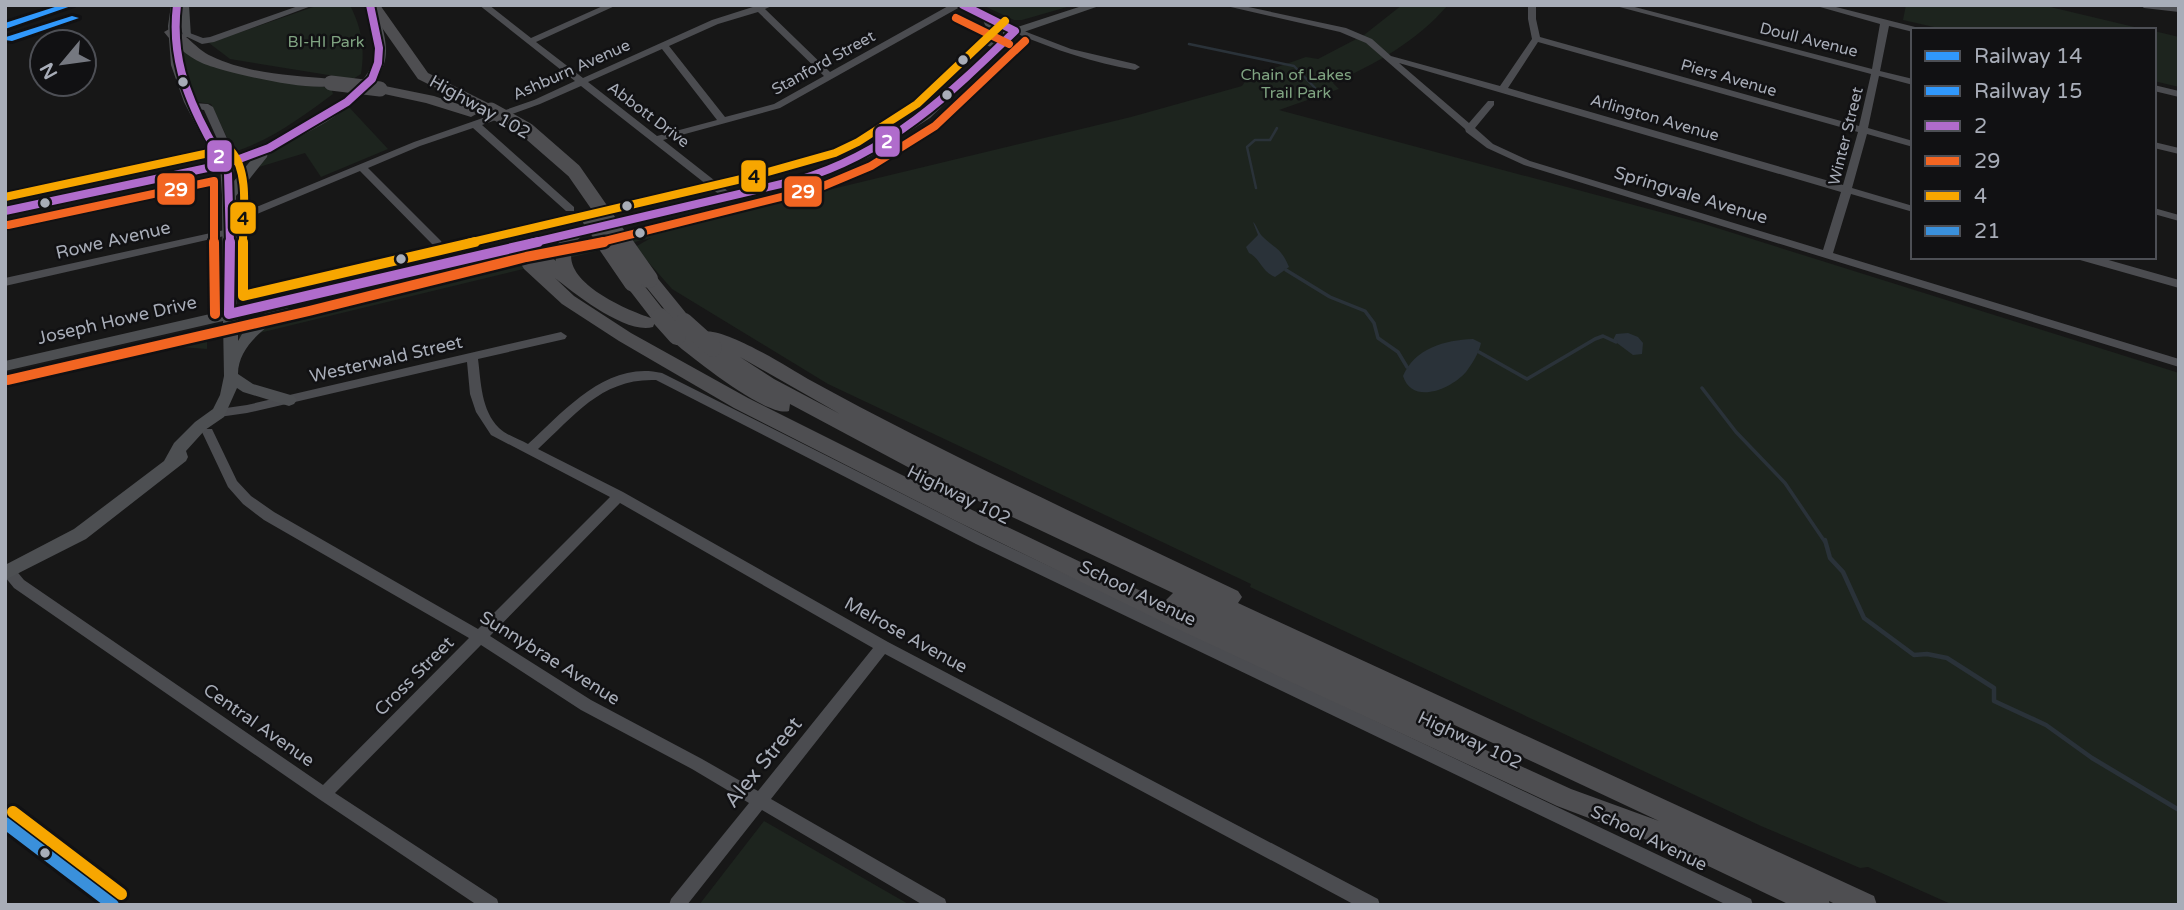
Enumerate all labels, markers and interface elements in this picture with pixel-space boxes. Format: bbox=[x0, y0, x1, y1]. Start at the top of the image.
street label: Doull Avenue bbox=[1758, 18, 1860, 62]
street label: Stanford Street bbox=[768, 26, 879, 100]
north arrow bbox=[28, 28, 98, 98]
legend bbox=[1911, 28, 2156, 259]
park label: BI-HI Park bbox=[287, 32, 365, 52]
street label: Ashburn Avenue bbox=[510, 35, 633, 105]
text: Railway 14 bbox=[1974, 44, 2082, 69]
unlabelled marker bbox=[956, 53, 970, 67]
street label: Piers Avenue bbox=[1678, 55, 1779, 101]
text: N bbox=[36, 59, 62, 83]
park label: Chain of Lakes Trail Park bbox=[1240, 65, 1352, 103]
street label: Highway 102 bbox=[426, 70, 534, 144]
unlabelled marker bbox=[176, 75, 190, 89]
street label: Abbott Drive bbox=[603, 77, 693, 152]
text: Railway 15 bbox=[1974, 79, 2082, 104]
street label: Winter Street bbox=[1824, 85, 1868, 187]
unlabelled marker bbox=[940, 88, 954, 102]
street label: Arlington Avenue bbox=[1588, 90, 1721, 146]
text: 2 bbox=[1974, 114, 1987, 139]
line badge: 2 bbox=[874, 125, 901, 158]
text: 2 bbox=[881, 131, 893, 153]
line badge: 2 bbox=[206, 139, 233, 173]
text: 2 bbox=[213, 146, 225, 168]
text: 29 bbox=[1974, 149, 2000, 174]
line badge: 4 bbox=[740, 159, 767, 193]
street label: Springvale Avenue bbox=[1612, 161, 1770, 229]
text: 4 bbox=[748, 166, 760, 188]
line badge: 29 bbox=[156, 172, 196, 206]
line badge: 29 bbox=[783, 175, 823, 208]
text: 29 bbox=[164, 179, 188, 201]
text: 29 bbox=[791, 181, 815, 203]
text: 4 bbox=[1974, 184, 1987, 209]
unlabelled marker bbox=[38, 196, 52, 210]
unlabelled marker bbox=[620, 199, 634, 213]
line badge: 4 bbox=[229, 201, 257, 235]
text: 4 bbox=[237, 208, 249, 230]
street label: Rowe Avenue bbox=[53, 216, 173, 264]
text: 21 bbox=[1974, 219, 2000, 244]
unlabelled marker bbox=[633, 226, 647, 240]
unlabelled marker bbox=[394, 252, 408, 266]
street label: Joseph Howe Drive bbox=[35, 291, 199, 349]
street label: Westerwald Street bbox=[307, 331, 465, 387]
street label: Highway 102 bbox=[904, 460, 1014, 530]
street label: School Avenue bbox=[1076, 555, 1200, 631]
street label: Melrose Avenue bbox=[841, 592, 971, 678]
street label: Sunnybrae Avenue bbox=[476, 606, 624, 710]
street label: Cross Street bbox=[370, 632, 458, 720]
street label: Central Avenue bbox=[199, 679, 319, 771]
street label: Highway 102 bbox=[1414, 706, 1526, 774]
street label: Alex Street bbox=[719, 712, 808, 813]
street label: School Avenue bbox=[1587, 800, 1711, 876]
unlabelled marker bbox=[38, 846, 52, 860]

